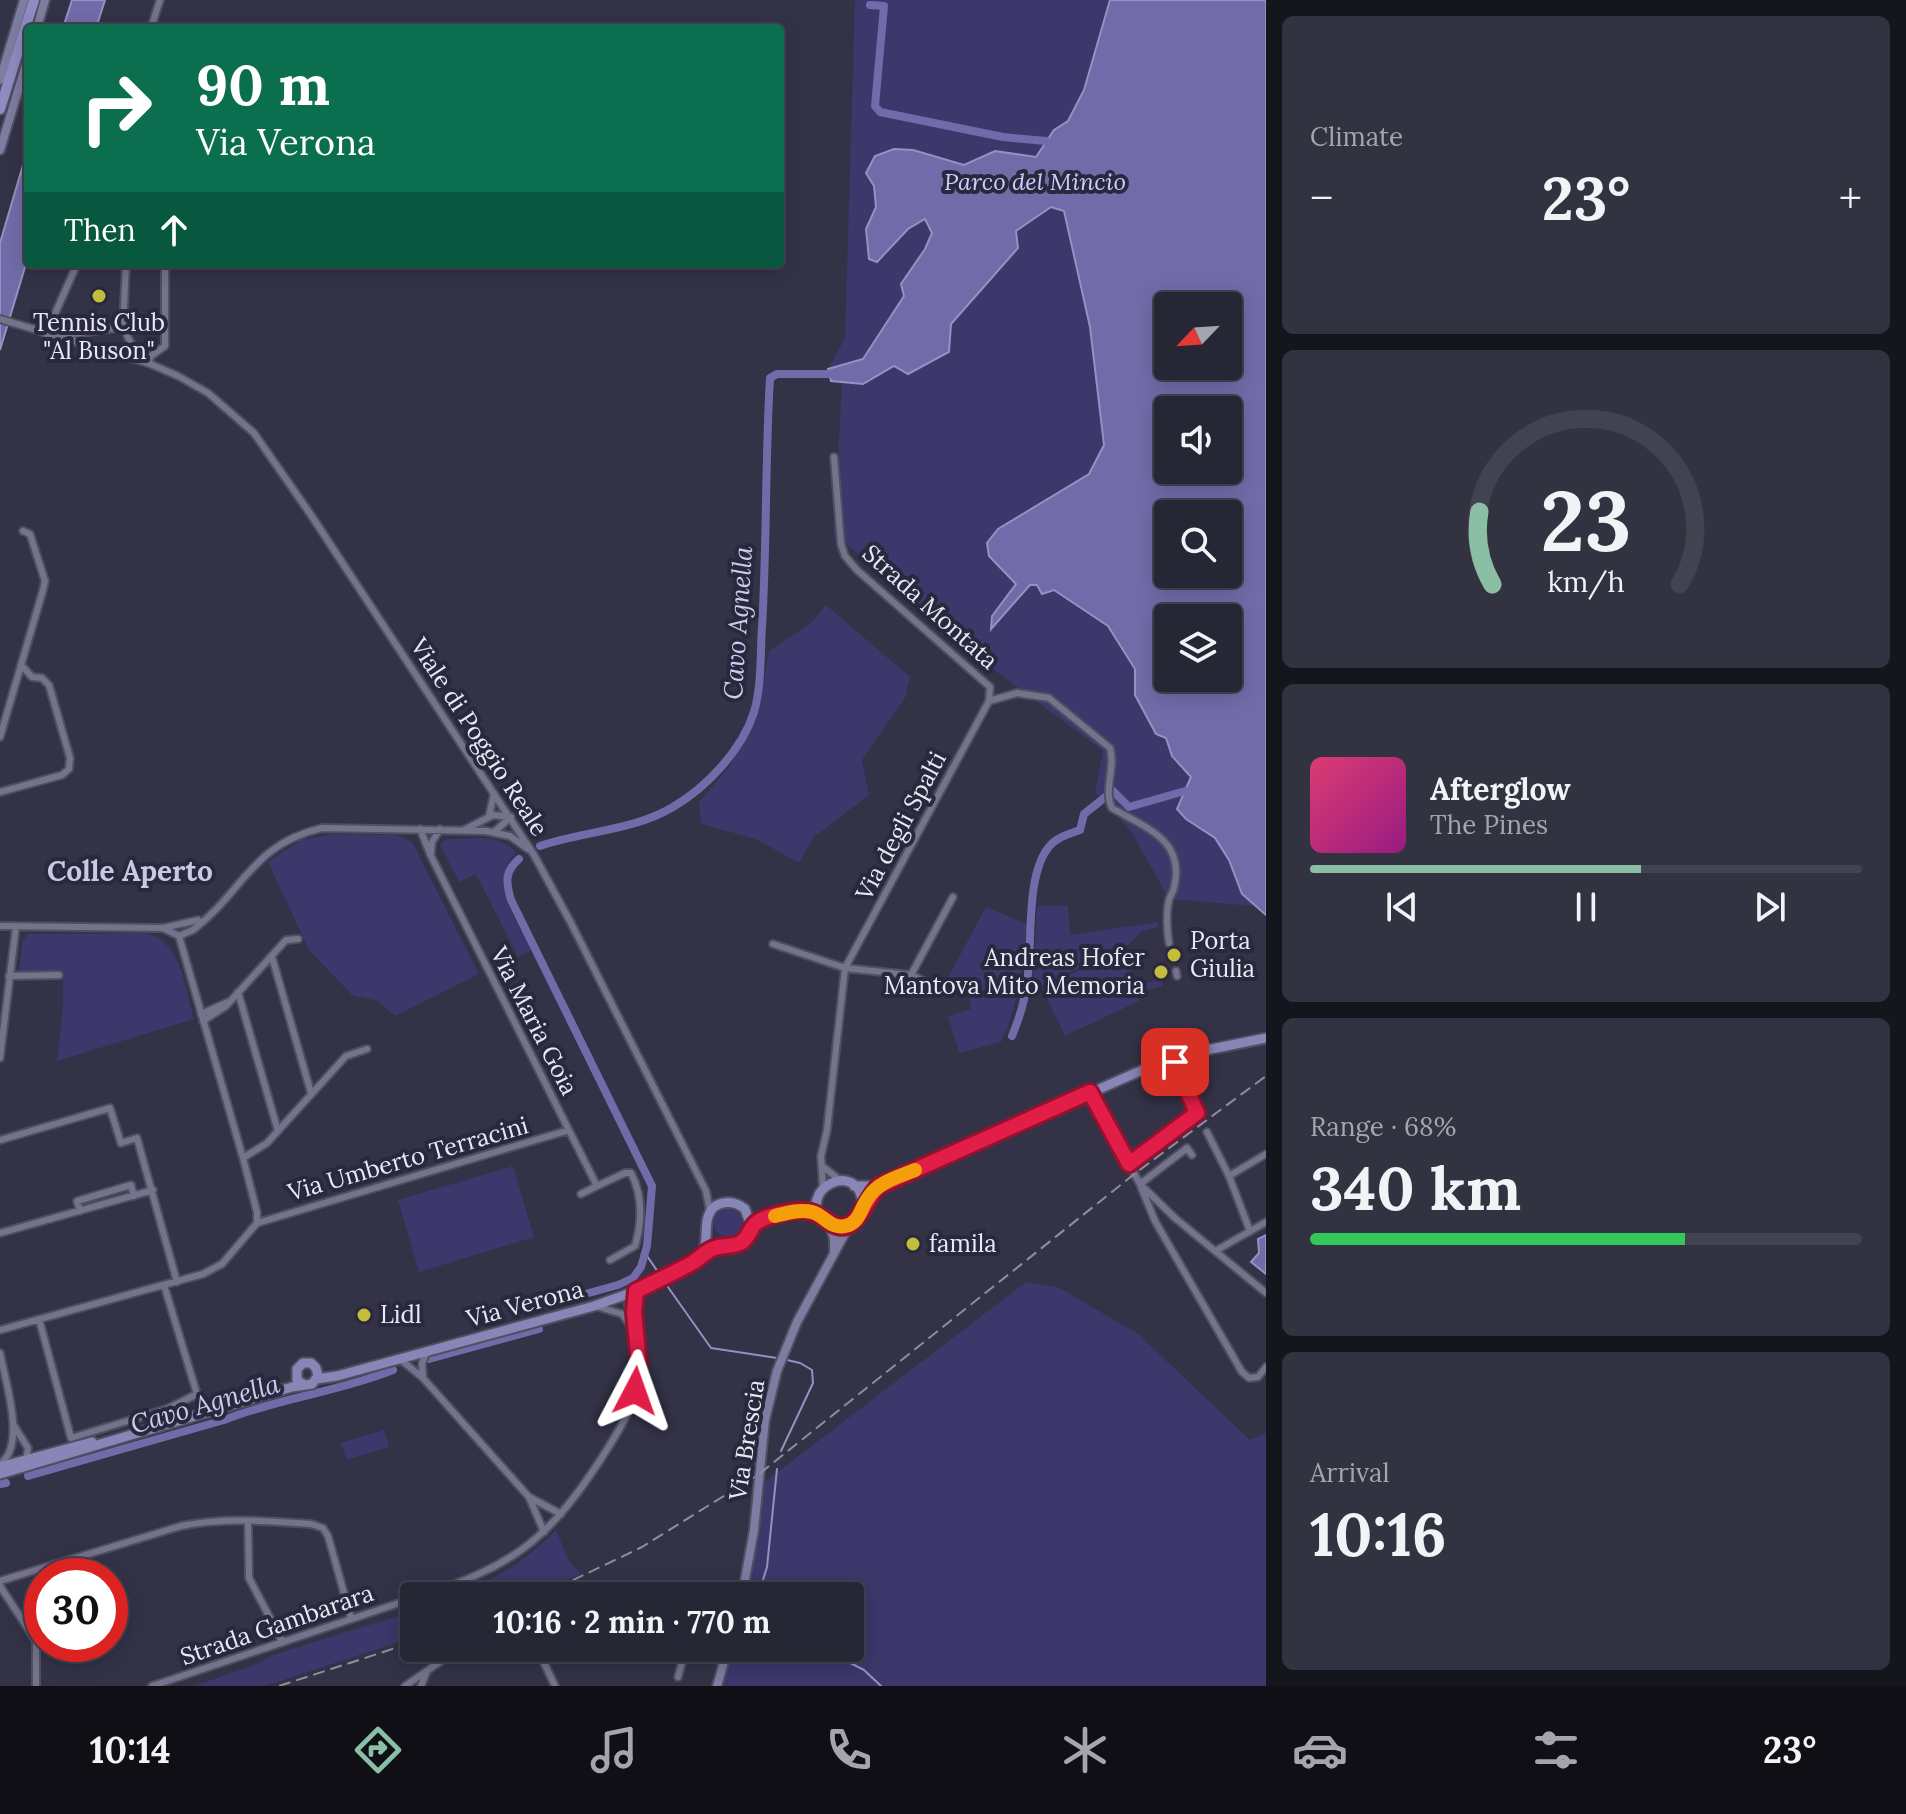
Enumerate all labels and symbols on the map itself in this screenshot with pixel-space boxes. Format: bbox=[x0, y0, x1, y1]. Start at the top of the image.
park label: Parco del Mincio bbox=[944, 166, 1126, 197]
marker: Tennis Club "Al Buson" bbox=[90, 287, 108, 305]
north arrow bbox=[1154, 292, 1242, 380]
place label: Tennis Club "Al Buson" bbox=[33, 307, 165, 366]
street label: Strada Montata bbox=[856, 538, 1005, 676]
water label: Cavo Agnella bbox=[716, 545, 759, 701]
street label: Viale di Poggio Reale bbox=[403, 631, 555, 842]
street label: Via degli Spalti bbox=[848, 746, 953, 906]
district label: Colle Aperto bbox=[47, 853, 213, 889]
place label: Porta Giulia bbox=[1190, 925, 1255, 984]
street label: Via Maria Goia bbox=[483, 940, 585, 1100]
place label: Andreas Hofer Mantova Mito Memoria bbox=[884, 942, 1146, 1001]
marker: Porta Giulia bbox=[1165, 946, 1183, 964]
marker: Andreas Hofer Mantova Mito Memoria bbox=[1152, 963, 1170, 981]
pin bbox=[1141, 1028, 1209, 1096]
street label: Via Umberto Terracini bbox=[283, 1109, 532, 1208]
place label: famila bbox=[929, 1228, 997, 1259]
marker: famila bbox=[904, 1235, 922, 1253]
street label: Via Verona bbox=[462, 1273, 587, 1334]
place label: Lidl bbox=[380, 1299, 422, 1330]
marker: Lidl bbox=[355, 1306, 373, 1324]
position arrow bbox=[593, 1349, 677, 1433]
water label: Cavo Agnella bbox=[127, 1366, 284, 1441]
street label: Via Brescia bbox=[722, 1377, 771, 1503]
speed limit sign: 30 bbox=[24, 1558, 128, 1662]
street label: Strada Gambarara bbox=[176, 1577, 377, 1672]

